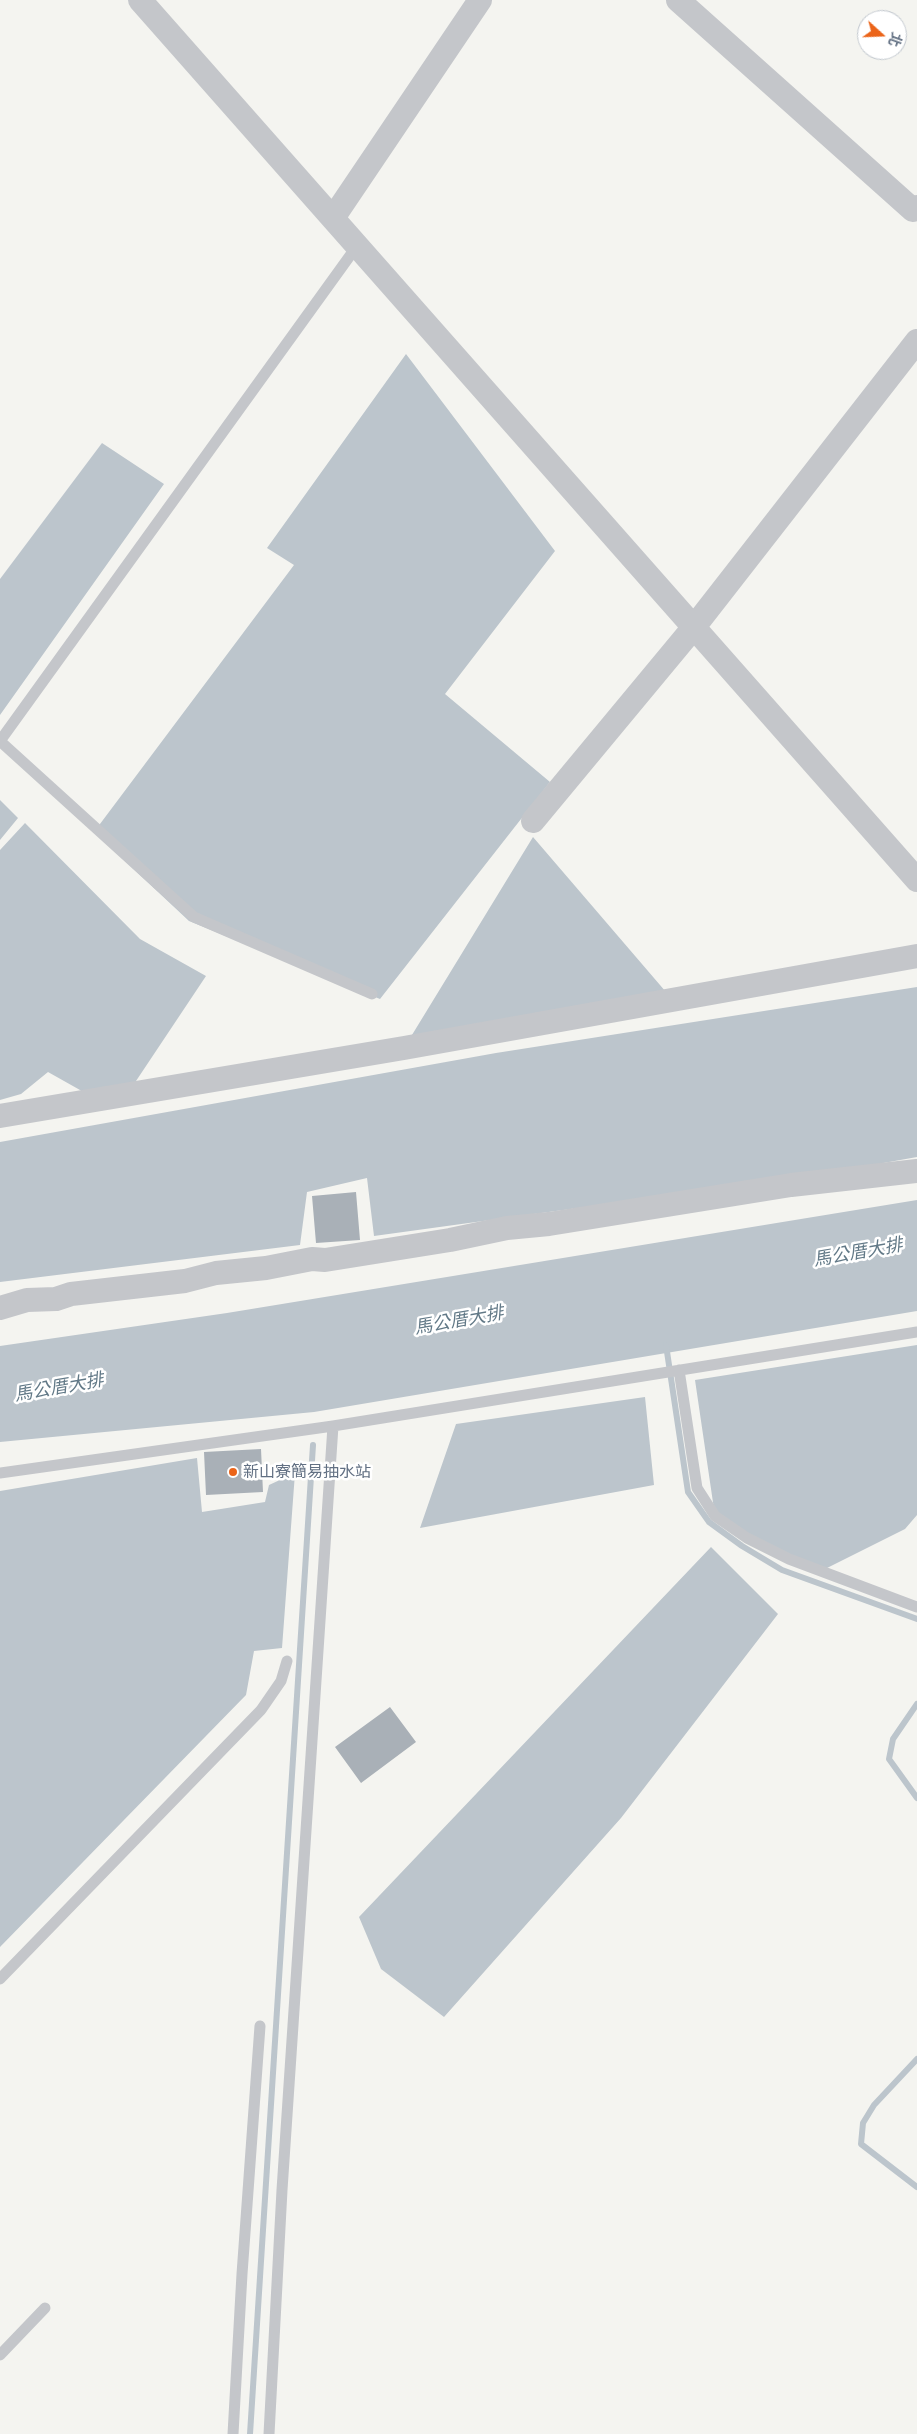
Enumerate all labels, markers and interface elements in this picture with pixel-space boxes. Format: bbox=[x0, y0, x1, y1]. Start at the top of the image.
north arrow bbox=[857, 10, 907, 60]
text: 北 bbox=[884, 30, 907, 50]
water label: 馬公厝大排 bbox=[812, 1235, 904, 1271]
water label: 馬公厝大排 bbox=[413, 1303, 505, 1339]
water label: 馬公厝大排 bbox=[13, 1370, 105, 1406]
place label: 新山寮簡易抽水站 bbox=[243, 1462, 371, 1482]
marker: 新山寮簡易抽水站 bbox=[227, 1466, 239, 1478]

